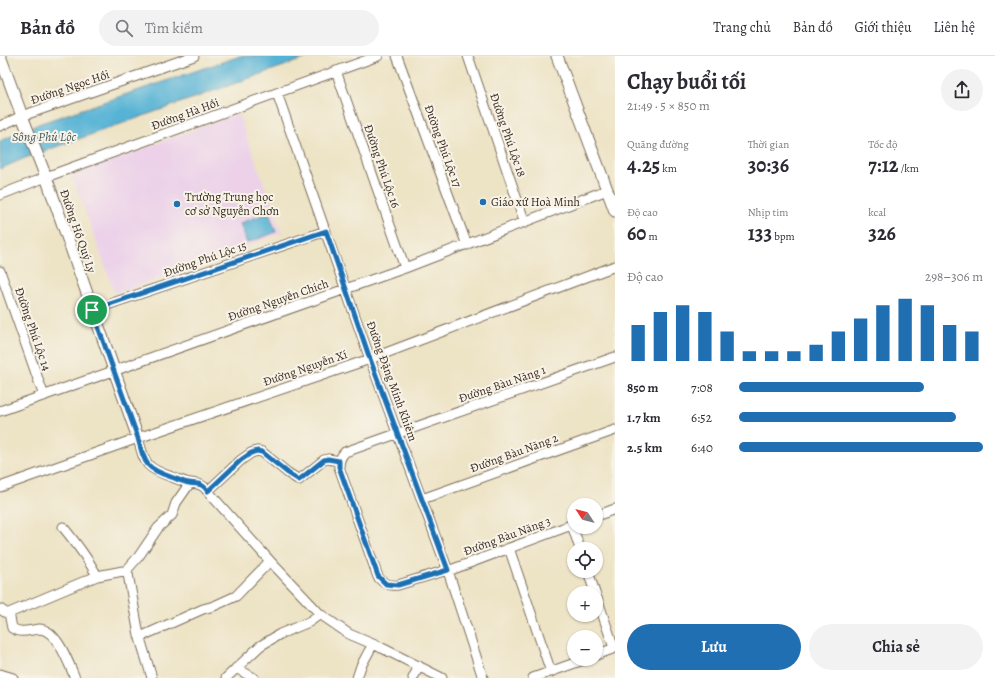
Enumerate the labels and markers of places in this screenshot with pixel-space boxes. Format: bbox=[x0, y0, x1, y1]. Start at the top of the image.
place label: Trường Trung học cơ sở Nguyễn Chơn bbox=[185, 189, 279, 219]
place label: Giáo xứ Hoà Minh bbox=[491, 194, 581, 210]
marker: Giáo xứ Hoà Minh bbox=[478, 197, 488, 207]
marker: Trường Trung học cơ sở Nguyễn Chơn bbox=[172, 199, 182, 209]
pin bbox=[75, 293, 109, 327]

